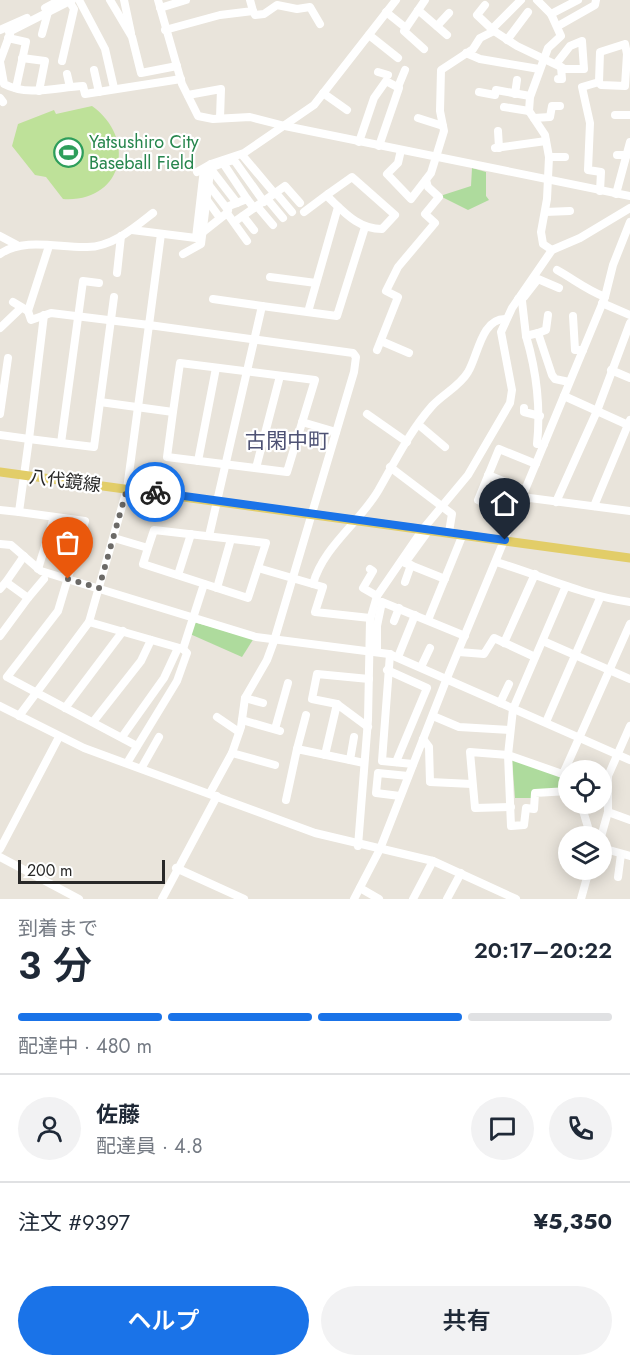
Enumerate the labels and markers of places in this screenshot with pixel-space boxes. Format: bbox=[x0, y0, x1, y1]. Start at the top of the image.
place label: Yatsushiro City Baseball Field bbox=[89, 129, 199, 176]
sports icon: Yatsushiro City Baseball Field bbox=[52, 136, 84, 168]
pin bbox=[479, 478, 530, 540]
pin bbox=[42, 517, 93, 579]

